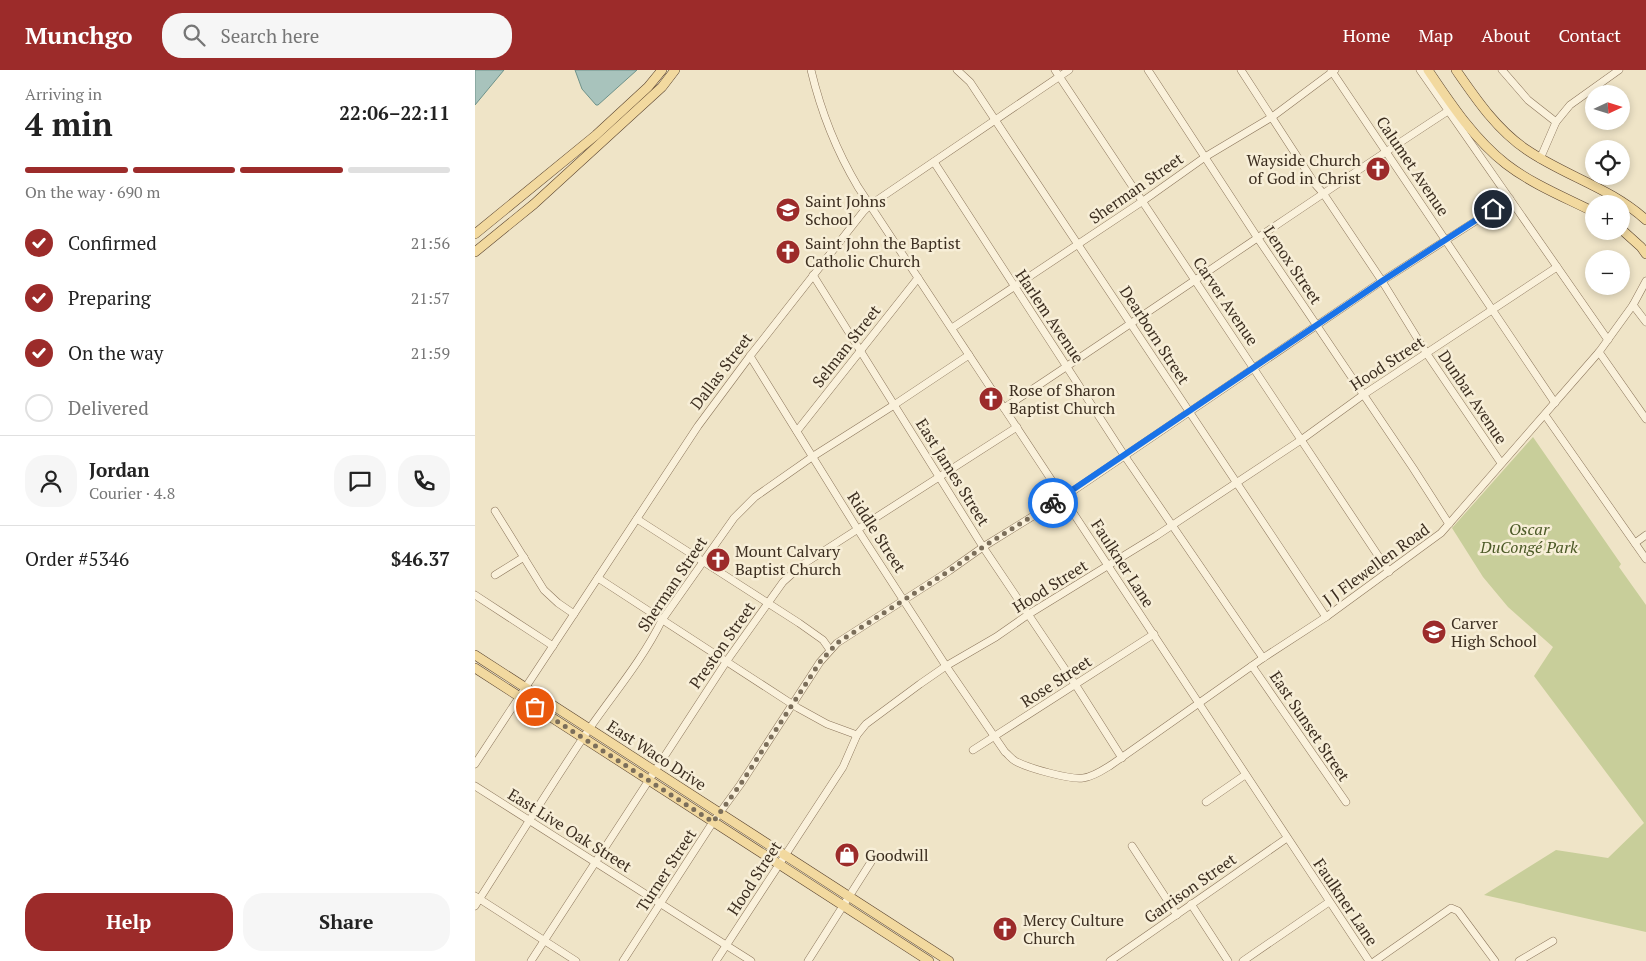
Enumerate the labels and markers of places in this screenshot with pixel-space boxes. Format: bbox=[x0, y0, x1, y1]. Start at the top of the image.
place label: Wayside Church of God in Christ bbox=[1247, 149, 1362, 189]
church icon: Wayside Church of God in Christ bbox=[1365, 156, 1391, 182]
pin bbox=[1472, 188, 1514, 230]
place label: Saint Johns School bbox=[805, 190, 886, 230]
school or university icon: Saint Johns School bbox=[775, 197, 801, 223]
place label: Saint John the Baptist Catholic Church bbox=[805, 232, 961, 272]
church icon: Saint John the Baptist Catholic Church bbox=[775, 239, 801, 265]
place label: Rose of Sharon Baptist Church bbox=[1009, 379, 1116, 419]
church icon: Rose of Sharon Baptist Church bbox=[978, 386, 1004, 412]
place label: Mount Calvary Baptist Church bbox=[735, 540, 842, 580]
church icon: Mount Calvary Baptist Church bbox=[705, 547, 731, 573]
place label: Carver High School bbox=[1451, 612, 1537, 652]
school or university icon: Carver High School bbox=[1421, 619, 1447, 645]
pin bbox=[514, 686, 556, 728]
shop icon: Goodwill bbox=[834, 842, 860, 868]
place label: Goodwill bbox=[865, 844, 929, 866]
place label: Mercy Culture Church bbox=[1023, 909, 1124, 949]
church icon: Mercy Culture Church bbox=[992, 916, 1018, 942]

